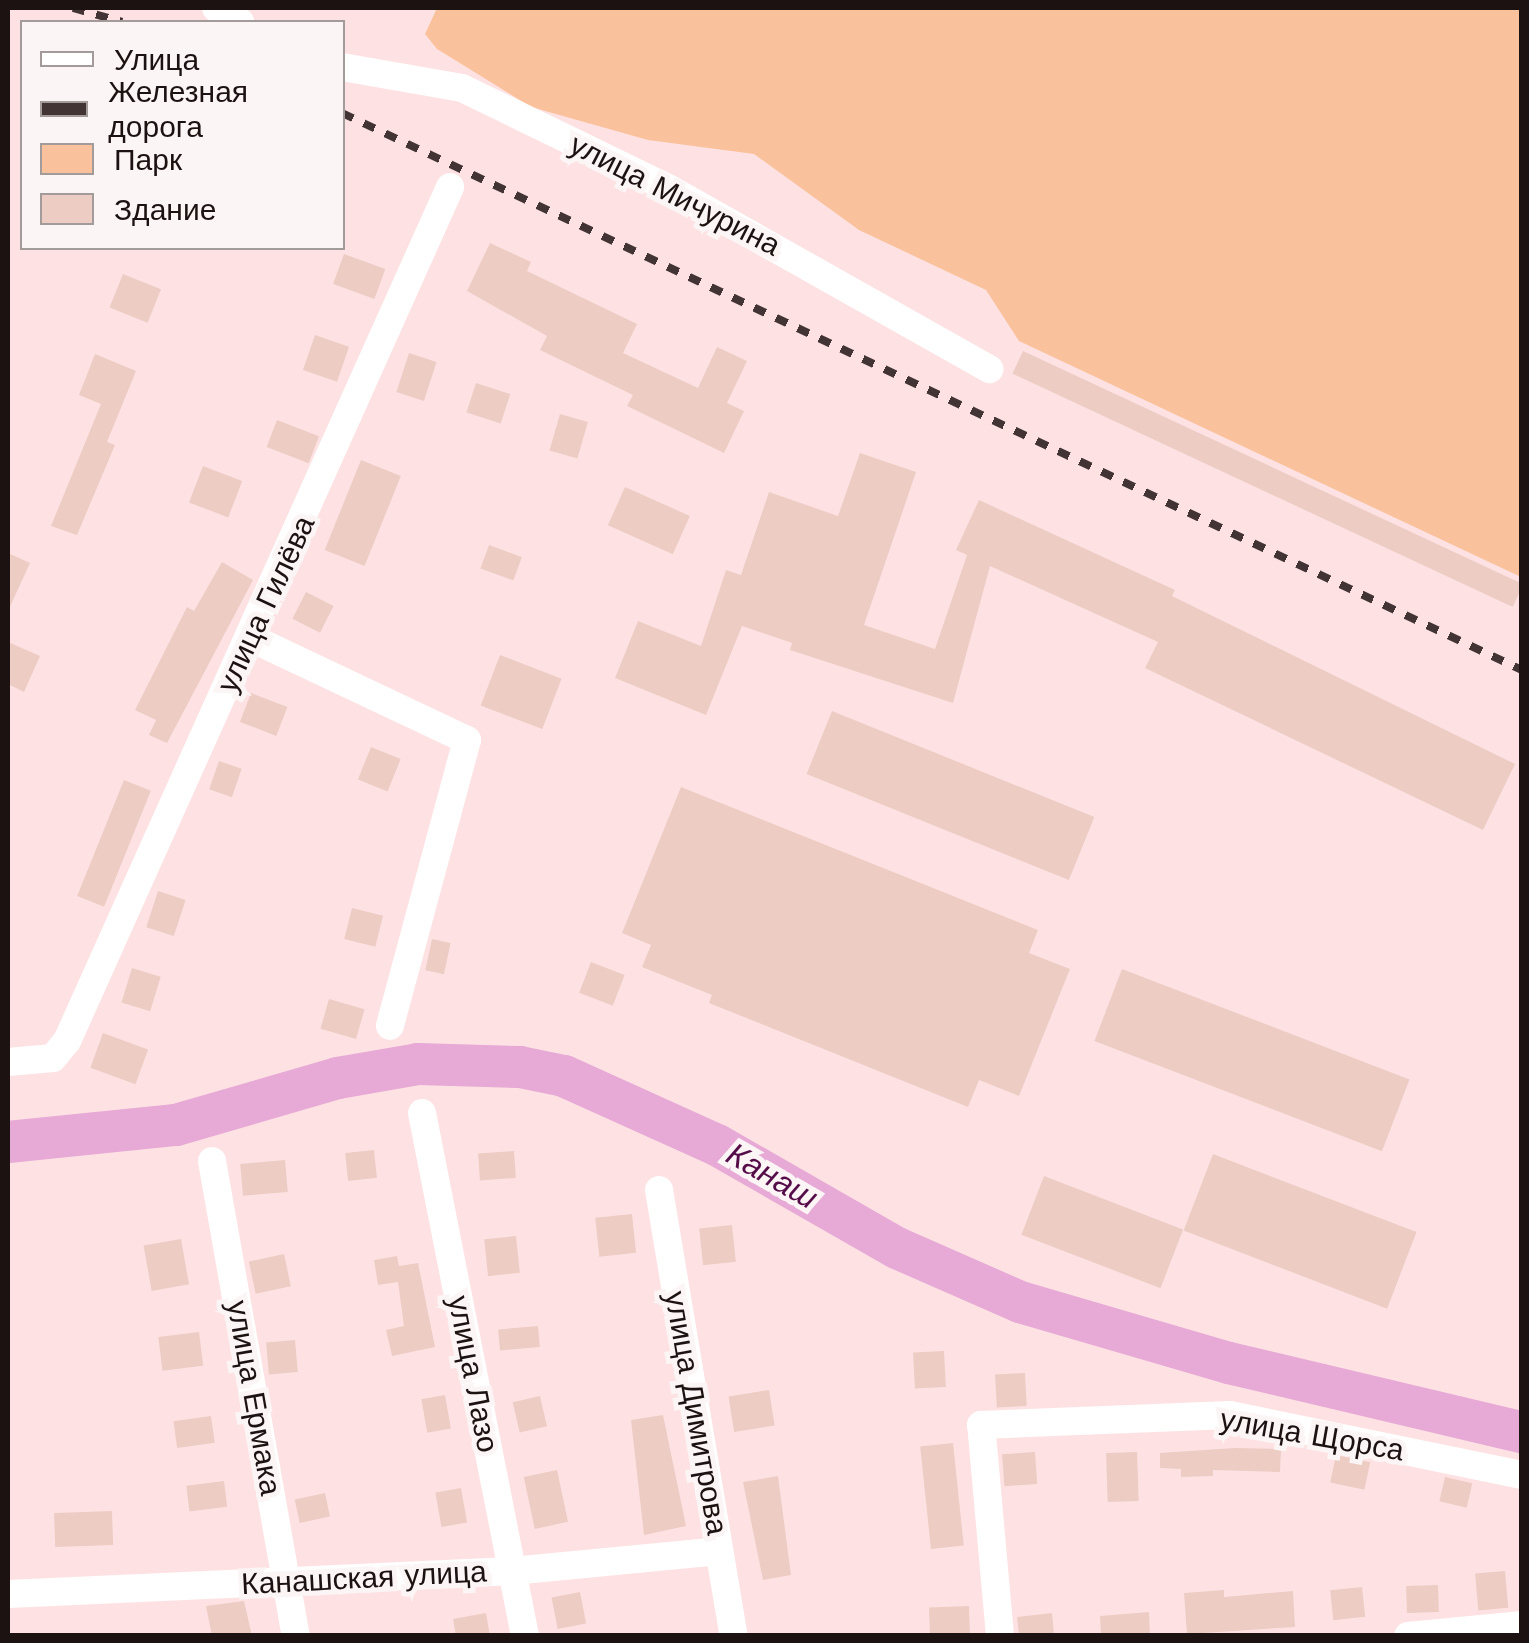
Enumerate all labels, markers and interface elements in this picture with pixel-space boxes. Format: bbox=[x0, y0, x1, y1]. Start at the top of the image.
legend bbox=[20, 20, 345, 250]
text: Улица bbox=[114, 42, 199, 77]
text: Железная дорога bbox=[108, 74, 248, 144]
street label: улица Мичурина bbox=[564, 126, 786, 264]
text: Парк bbox=[114, 142, 182, 177]
text: Здание bbox=[114, 192, 216, 227]
street label: улица Гилёва bbox=[209, 510, 323, 698]
water label: Канаш bbox=[720, 1135, 824, 1217]
street label: улица Димитрова bbox=[657, 1288, 735, 1538]
street label: улица Лазо bbox=[440, 1293, 506, 1455]
street label: улица Ермака bbox=[219, 1298, 289, 1498]
street label: улица Щорса bbox=[1217, 1401, 1407, 1469]
street label: Канашская улица bbox=[240, 1554, 488, 1602]

